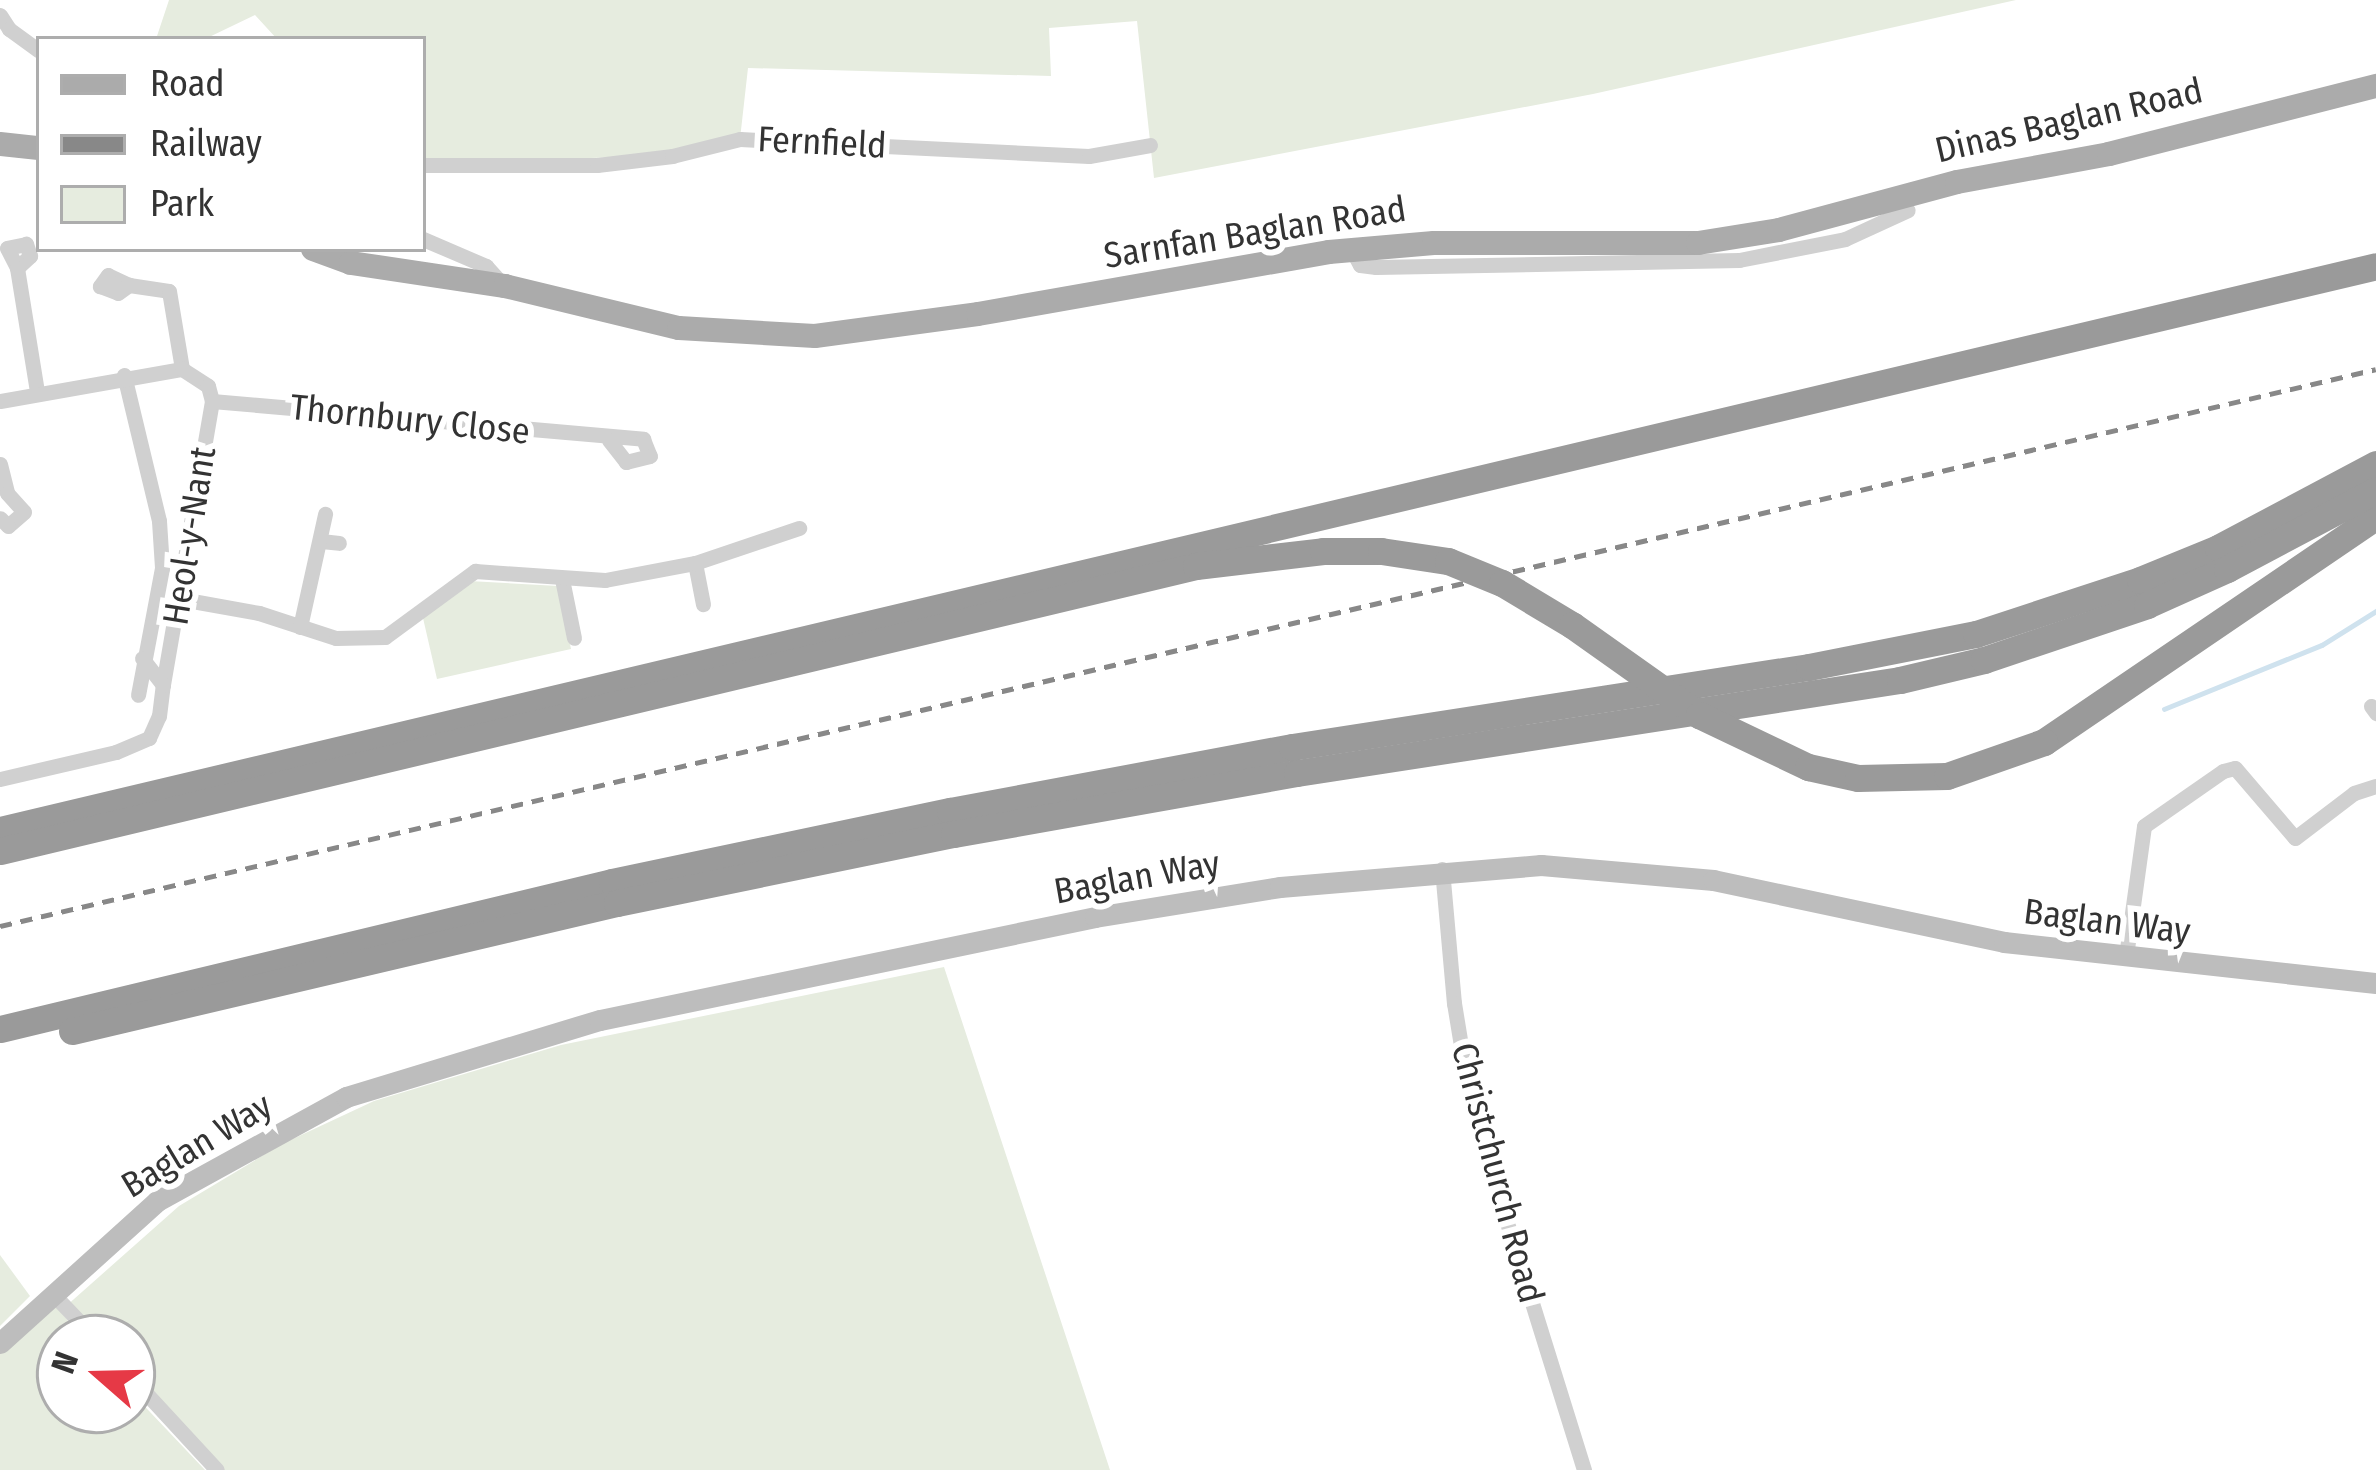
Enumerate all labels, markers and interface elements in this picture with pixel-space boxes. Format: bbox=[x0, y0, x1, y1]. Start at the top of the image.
legend bbox=[36, 36, 426, 252]
text: Road bbox=[150, 62, 225, 106]
street label: Dinas Baglan Road bbox=[1931, 69, 2207, 173]
street label: Fernfield bbox=[756, 118, 888, 168]
text: Railway bbox=[150, 122, 262, 166]
text: Park bbox=[150, 182, 214, 226]
street label: Sarnfan Baglan Road bbox=[1101, 188, 1409, 278]
street label: Thornbury Close bbox=[288, 386, 532, 454]
street label: Heol-y-Nant bbox=[155, 444, 225, 628]
street label: Baglan Way bbox=[1051, 842, 1223, 914]
street label: Baglan Way bbox=[2021, 890, 2193, 954]
street label: Christchurch Road bbox=[1442, 1038, 1552, 1308]
street label: Baglan Way bbox=[114, 1084, 280, 1208]
north arrow bbox=[36, 1314, 156, 1434]
text: N bbox=[43, 1347, 87, 1379]

